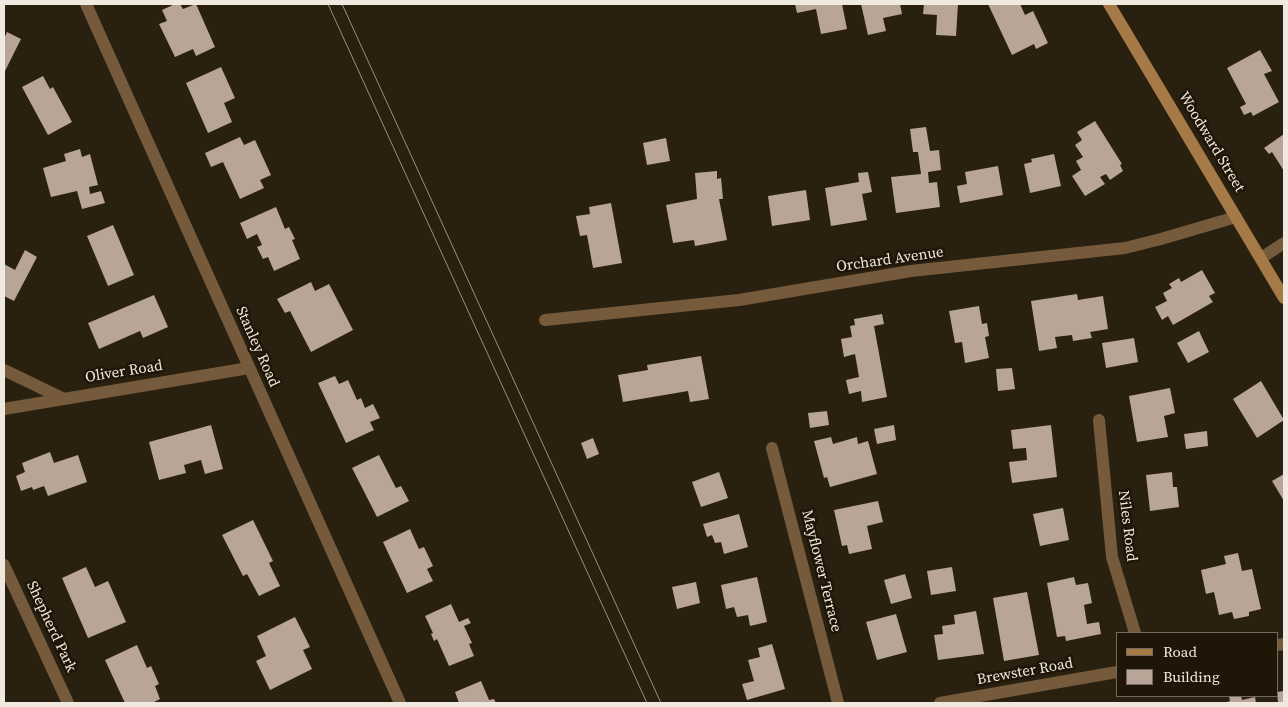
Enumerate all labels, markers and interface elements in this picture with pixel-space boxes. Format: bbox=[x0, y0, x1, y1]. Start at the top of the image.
street label: Woodward Street bbox=[1174, 89, 1248, 195]
street label: Orchard Avenue bbox=[835, 244, 945, 276]
street label: Stanley Road bbox=[231, 304, 283, 390]
street label: Oliver Road bbox=[84, 357, 164, 387]
street label: Niles Road bbox=[1114, 489, 1140, 563]
street label: Mayflower Terrace bbox=[797, 508, 845, 634]
street label: Shepherd Park bbox=[22, 579, 80, 675]
legend bbox=[1116, 632, 1278, 697]
text: Road bbox=[1163, 641, 1197, 662]
street label: Brewster Road bbox=[976, 655, 1074, 689]
text: Building bbox=[1163, 666, 1220, 687]

